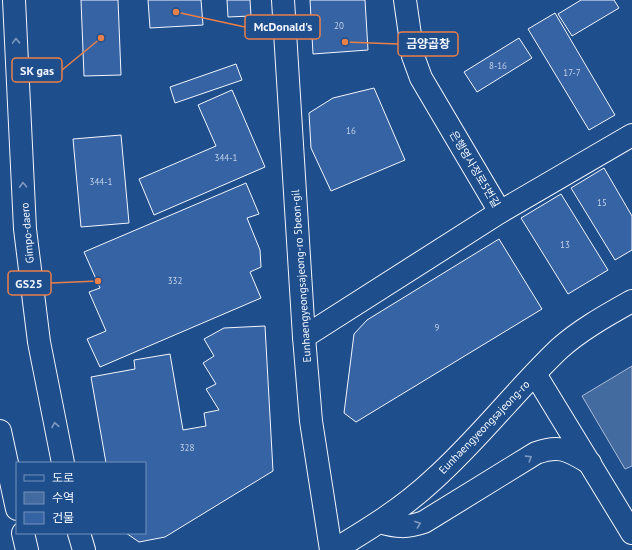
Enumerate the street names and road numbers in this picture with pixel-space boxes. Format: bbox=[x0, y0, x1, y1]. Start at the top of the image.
street label: 은행영사정로5번길 bbox=[447, 128, 503, 210]
street label: Eunhaengyeongsajeong-ro 5beon-gil bbox=[288, 188, 314, 363]
street label: Gimpo-daero bbox=[17, 202, 37, 264]
street label: Eunhaengyeongsajeong-ro bbox=[436, 377, 533, 477]

